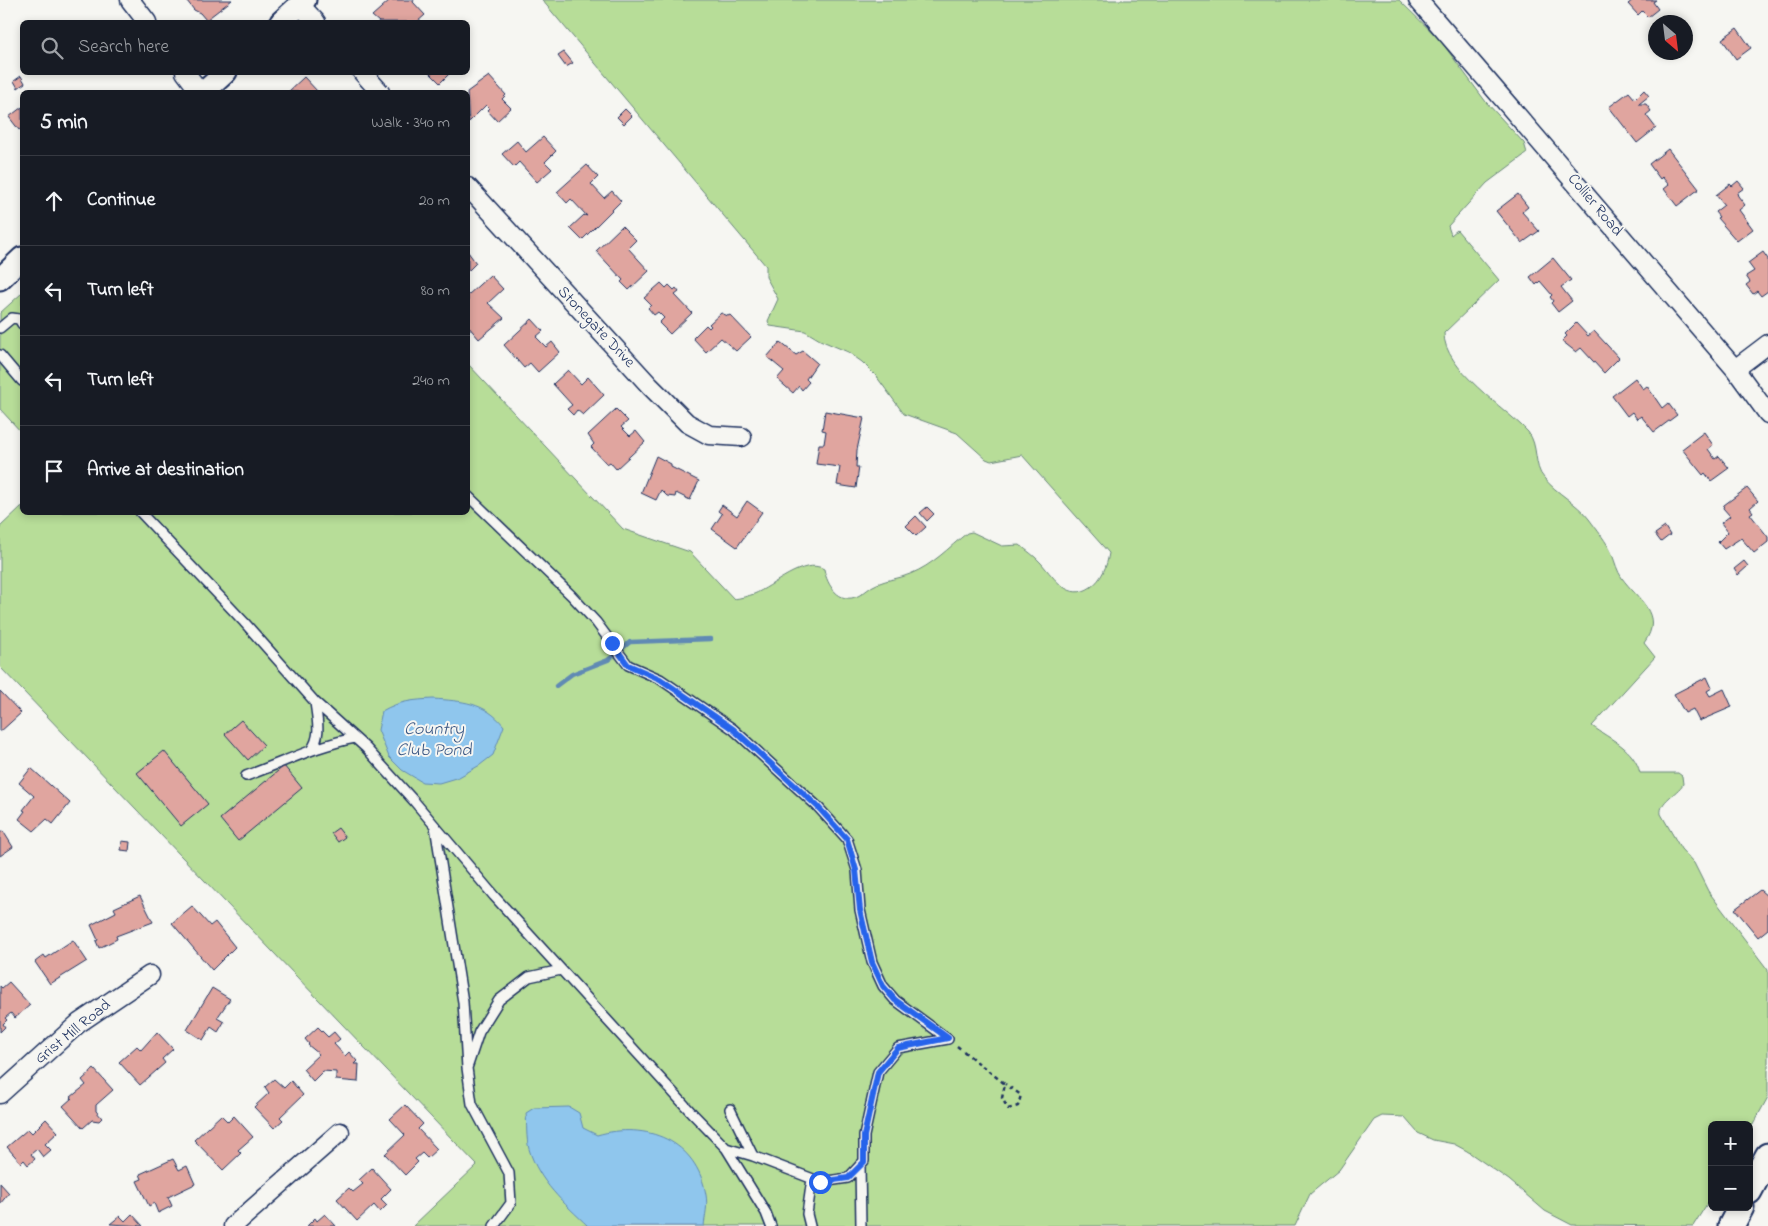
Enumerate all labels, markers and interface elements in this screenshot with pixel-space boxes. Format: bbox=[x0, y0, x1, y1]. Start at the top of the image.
north arrow bbox=[1648, 15, 1693, 60]
search box bbox=[20, 20, 470, 75]
icon: search bbox=[38, 34, 66, 62]
text: Search here bbox=[78, 34, 169, 61]
text: 5 min bbox=[40, 108, 88, 138]
text: Walk · 340 m bbox=[371, 111, 450, 135]
street label: Collier Road bbox=[1561, 168, 1629, 242]
icon: ahead bbox=[40, 187, 68, 215]
text: Continue bbox=[87, 187, 155, 214]
text: 20 m bbox=[419, 189, 450, 213]
icon: left bbox=[40, 277, 68, 305]
text: Turn left bbox=[87, 277, 154, 304]
text: 80 m bbox=[421, 279, 450, 303]
street label: Stonegate Drive bbox=[551, 280, 641, 374]
icon: left bbox=[40, 367, 68, 395]
text: Turn left bbox=[87, 367, 154, 394]
text: 240 m bbox=[412, 369, 450, 393]
icon: arrive bbox=[40, 457, 68, 485]
text: Arrive at destination bbox=[87, 457, 244, 484]
route end bbox=[601, 632, 624, 655]
water label: Country Club Pond bbox=[397, 717, 472, 764]
street label: Grist Mill Road bbox=[30, 994, 116, 1070]
map controls bbox=[1708, 1121, 1753, 1211]
button: + bbox=[1708, 1121, 1753, 1166]
button: − bbox=[1708, 1166, 1753, 1211]
route start bbox=[809, 1171, 832, 1194]

